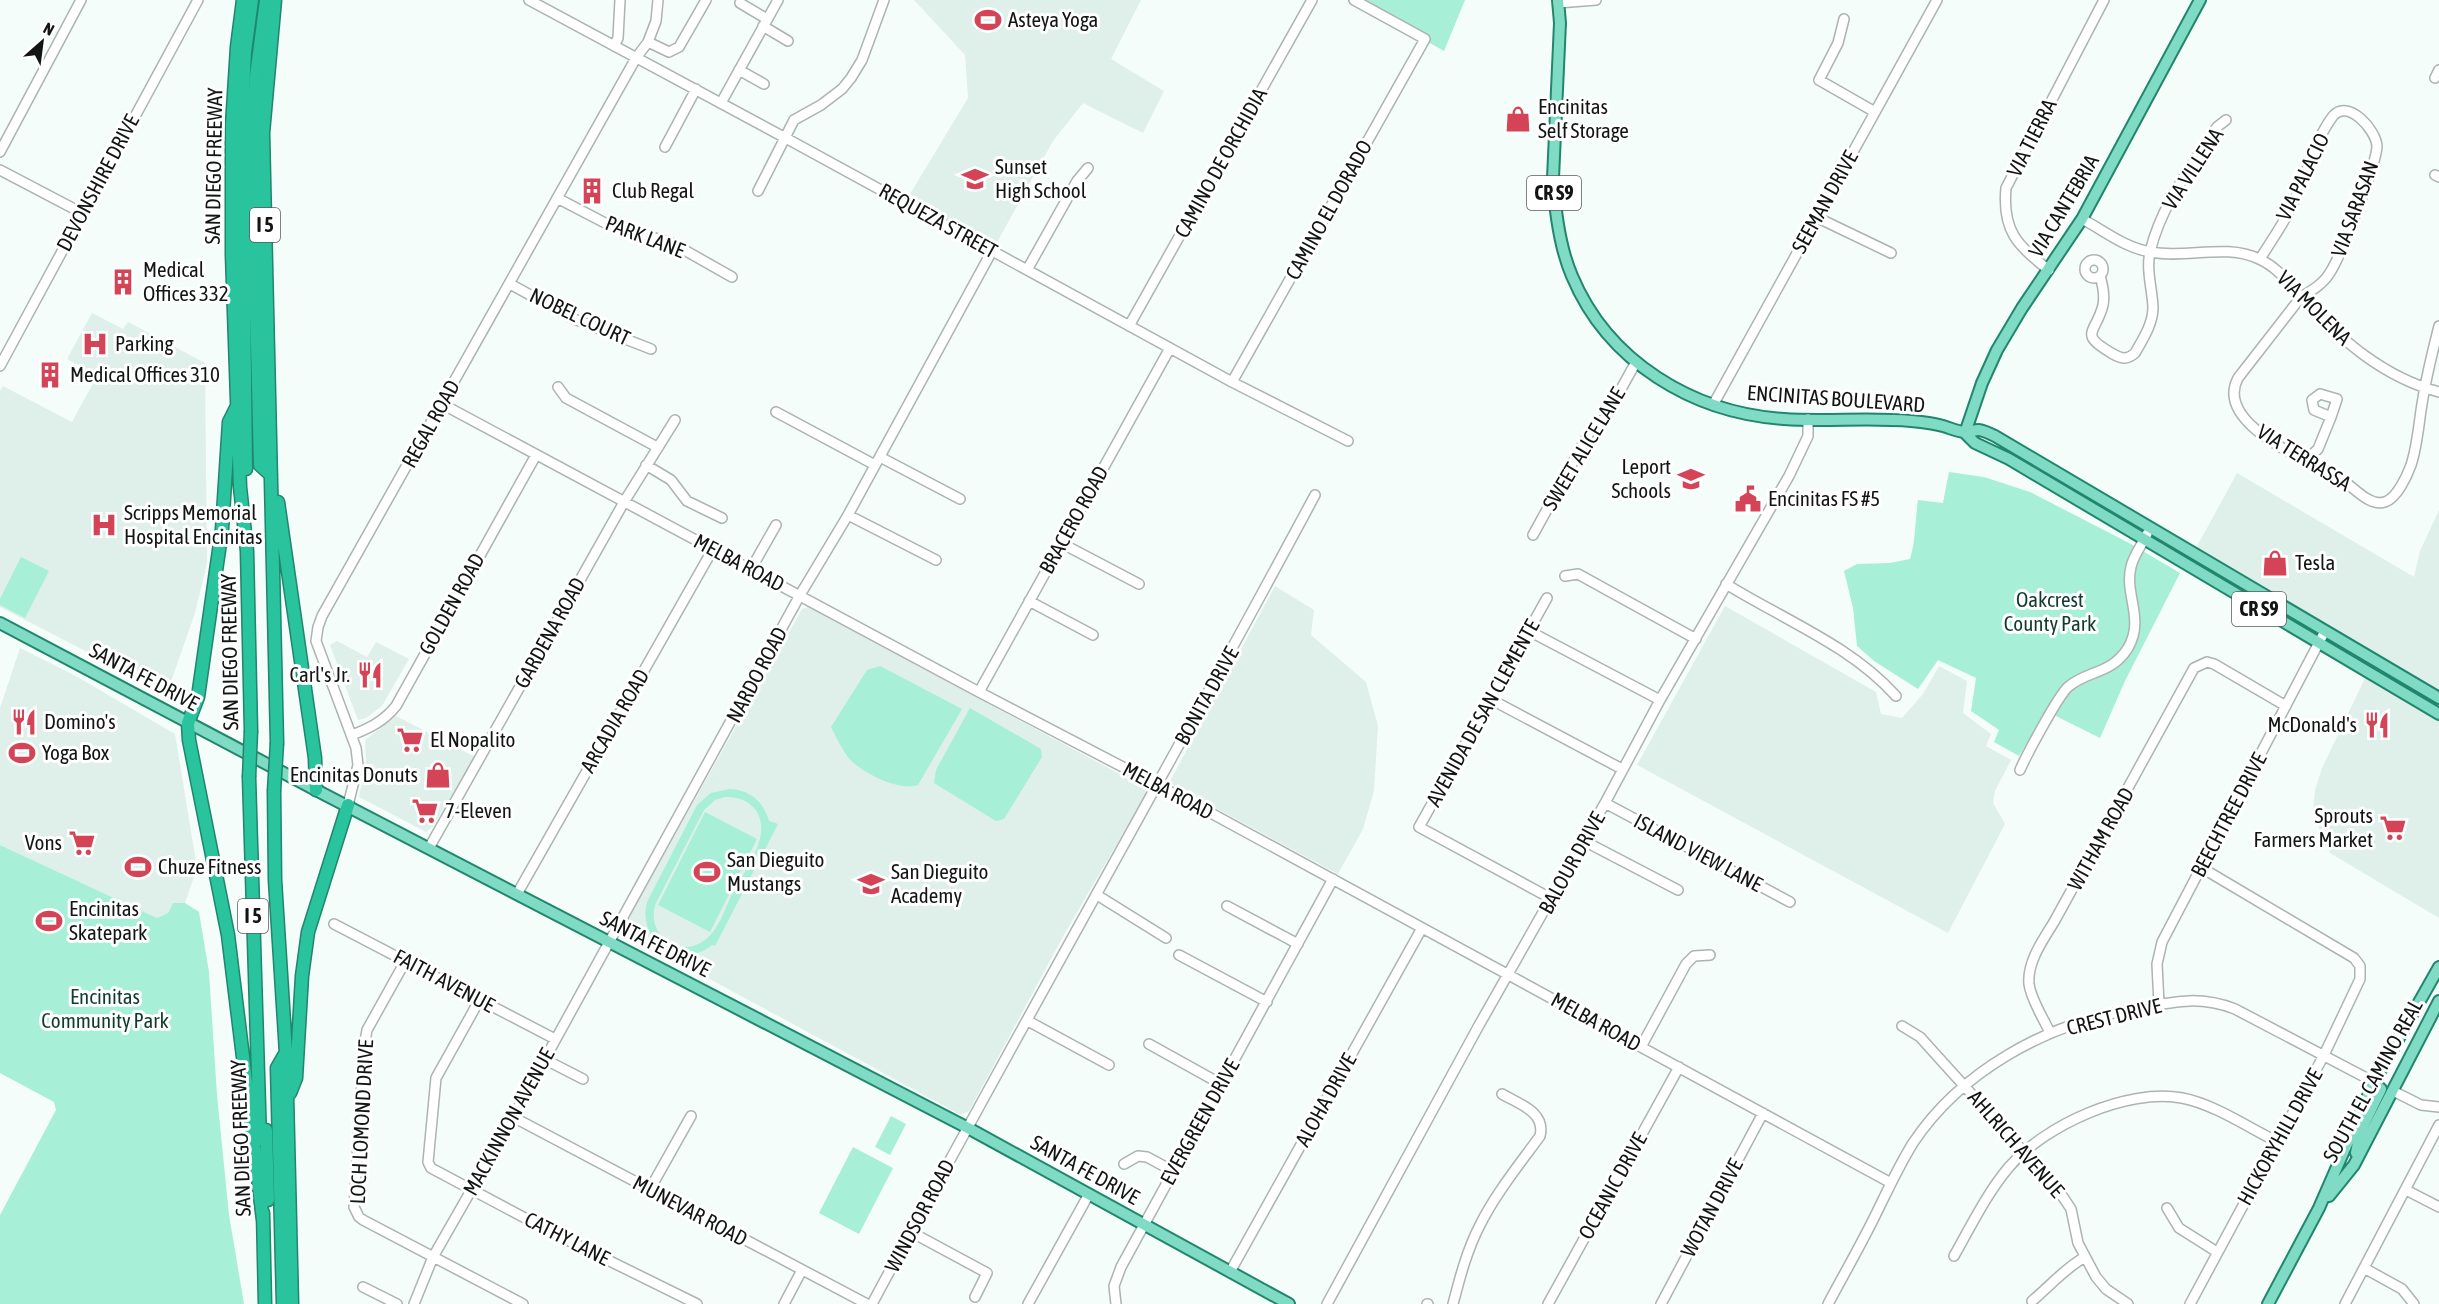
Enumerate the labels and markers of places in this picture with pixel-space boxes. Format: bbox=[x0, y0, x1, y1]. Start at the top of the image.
sports icon: Asteya Yoga bbox=[973, 5, 1003, 35]
place label: Asteya Yoga bbox=[1008, 7, 1098, 31]
place label: Encinitas Self Storage bbox=[1538, 94, 1629, 142]
shop icon: Encinitas Self Storage bbox=[1503, 104, 1533, 134]
place label: Sunset High School bbox=[995, 154, 1087, 202]
school or university icon: Sunset High School bbox=[960, 164, 990, 194]
building icon: Club Regal bbox=[577, 176, 607, 206]
place label: Club Regal bbox=[612, 178, 694, 202]
place label: Medical Offices 332 bbox=[143, 257, 229, 305]
building icon: Medical Offices 332 bbox=[108, 267, 138, 297]
hospital icon: Parking bbox=[80, 329, 110, 359]
place label: Parking bbox=[115, 331, 174, 355]
building icon: Medical Offices 310 bbox=[35, 360, 65, 390]
place label: Medical Offices 310 bbox=[70, 362, 220, 386]
place label: Leport Schools bbox=[1612, 454, 1671, 502]
school or university icon: Leport Schools bbox=[1676, 464, 1706, 494]
public building icon: Encinitas FS #5 bbox=[1733, 484, 1763, 514]
place label: Encinitas FS #5 bbox=[1768, 486, 1880, 510]
place label: Scripps Memorial Hospital Encinitas bbox=[124, 500, 263, 548]
hospital icon: Scripps Memorial Hospital Encinitas bbox=[89, 510, 119, 540]
shop icon: Tesla bbox=[2260, 548, 2290, 578]
place label: Tesla bbox=[2295, 550, 2335, 574]
restaurant icon: Carl's Jr. bbox=[355, 660, 385, 690]
place label: Carl's Jr. bbox=[289, 662, 350, 686]
restaurant icon: Domino's bbox=[9, 707, 39, 737]
place label: Domino's bbox=[44, 709, 116, 733]
restaurant icon: McDonald's bbox=[2362, 710, 2392, 740]
place label: McDonald's bbox=[2267, 712, 2357, 736]
supermarket icon: El Nopalito bbox=[395, 725, 425, 755]
place label: El Nopalito bbox=[430, 727, 515, 751]
sports icon: Yoga Box bbox=[7, 738, 37, 768]
place label: Yoga Box bbox=[42, 740, 110, 764]
shop icon: Encinitas Donuts bbox=[423, 760, 453, 790]
place label: Encinitas Donuts bbox=[290, 762, 418, 786]
supermarket icon: 7-Eleven bbox=[410, 796, 440, 826]
place label: 7-Eleven bbox=[445, 798, 512, 822]
place label: Sprouts Farmers Market bbox=[2253, 803, 2373, 851]
supermarket icon: Sprouts Farmers Market bbox=[2378, 813, 2408, 843]
supermarket icon: Vons bbox=[67, 828, 97, 858]
place label: Vons bbox=[25, 830, 62, 854]
place label: San Dieguito Mustangs bbox=[727, 847, 824, 895]
sports icon: Chuze Fitness bbox=[123, 852, 153, 882]
place label: Chuze Fitness bbox=[158, 854, 261, 878]
sports icon: San Dieguito Mustangs bbox=[692, 857, 722, 887]
place label: San Dieguito Academy bbox=[891, 859, 988, 907]
school or university icon: San Dieguito Academy bbox=[856, 869, 886, 899]
place label: Encinitas Skatepark bbox=[69, 896, 147, 944]
sports icon: Encinitas Skatepark bbox=[34, 906, 64, 936]

